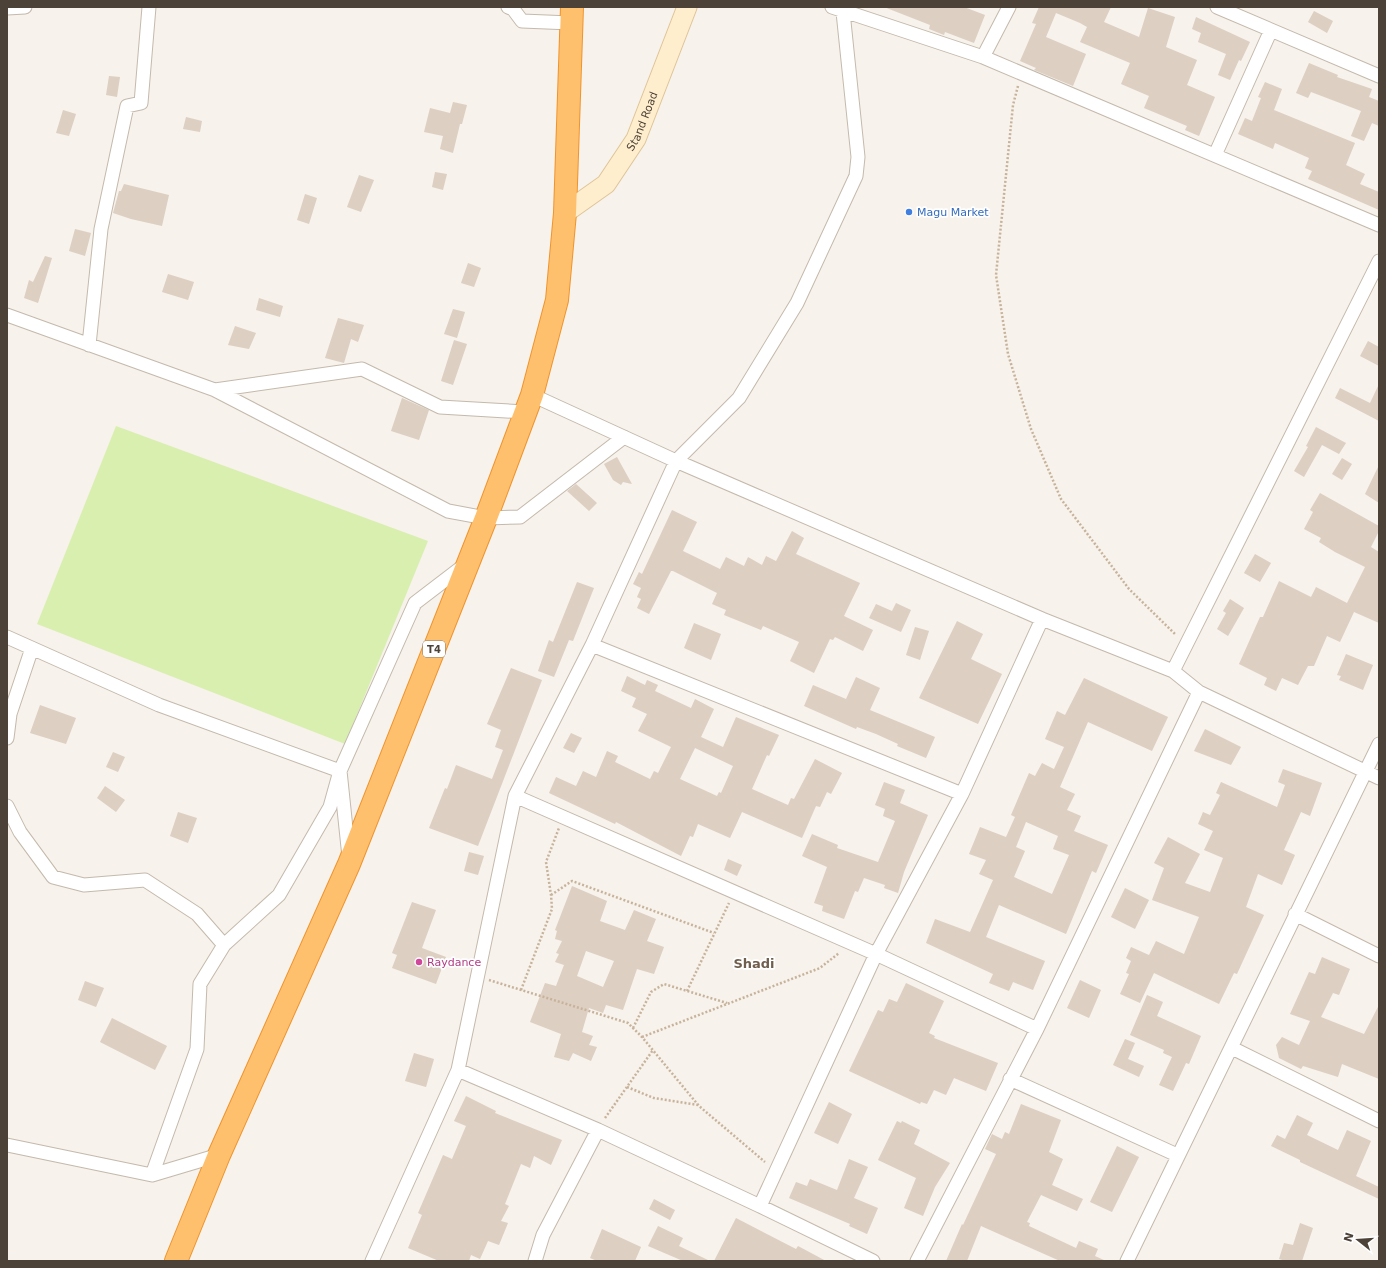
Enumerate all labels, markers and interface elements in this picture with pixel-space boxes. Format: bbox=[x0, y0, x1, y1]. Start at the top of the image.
street label: Stand Road bbox=[623, 90, 660, 153]
place label: Magu Market bbox=[917, 206, 989, 219]
marker: Magu Market bbox=[904, 207, 914, 217]
road number: T4 bbox=[423, 641, 445, 657]
place label: Raydance bbox=[427, 956, 481, 969]
district label: Shadi bbox=[733, 956, 775, 971]
marker: Raydance bbox=[414, 957, 424, 967]
north arrow bbox=[1338, 1220, 1378, 1260]
text: N bbox=[1341, 1231, 1356, 1244]

